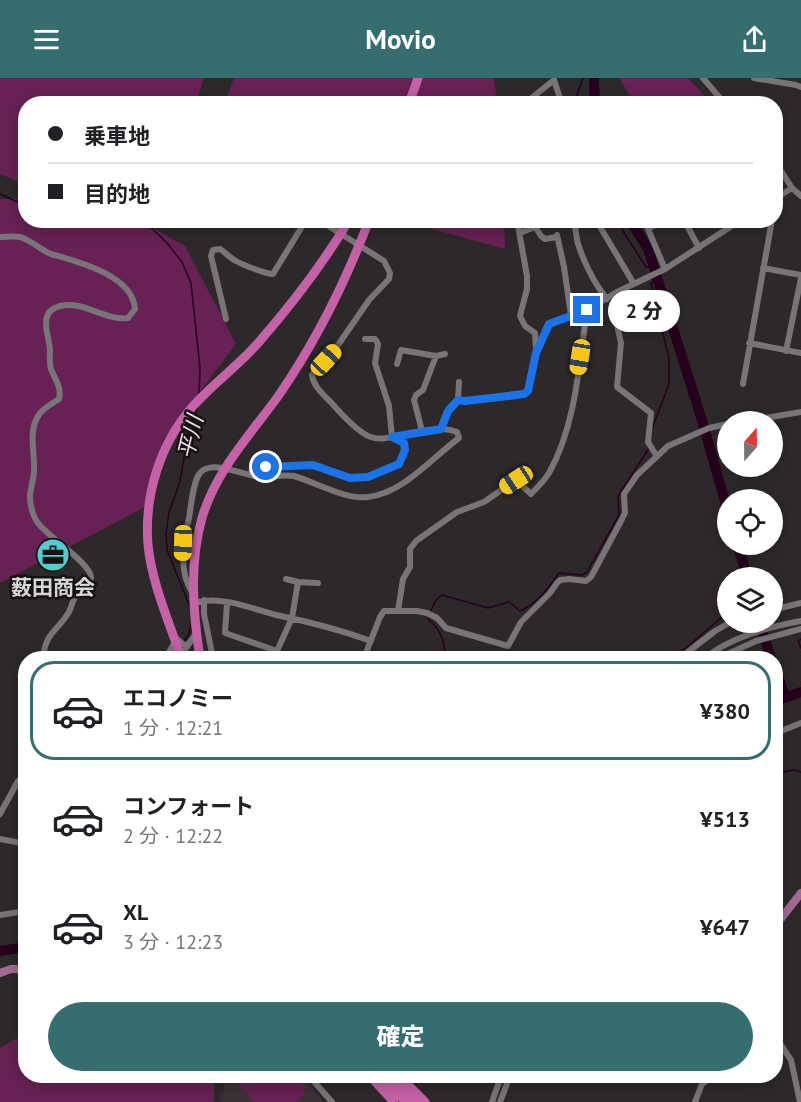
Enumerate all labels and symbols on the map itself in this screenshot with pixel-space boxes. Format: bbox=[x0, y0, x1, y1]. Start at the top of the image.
callout: 2 分 bbox=[608, 289, 680, 331]
route end bbox=[573, 296, 600, 323]
car bbox=[568, 338, 592, 376]
car bbox=[307, 341, 345, 379]
water label: 平川 bbox=[171, 410, 209, 462]
north arrow bbox=[717, 411, 783, 477]
route start bbox=[252, 453, 279, 480]
car bbox=[496, 463, 536, 497]
car bbox=[173, 525, 193, 561]
office icon: 薮田商会 bbox=[35, 537, 71, 573]
place label: 薮田商会 bbox=[11, 574, 95, 601]

